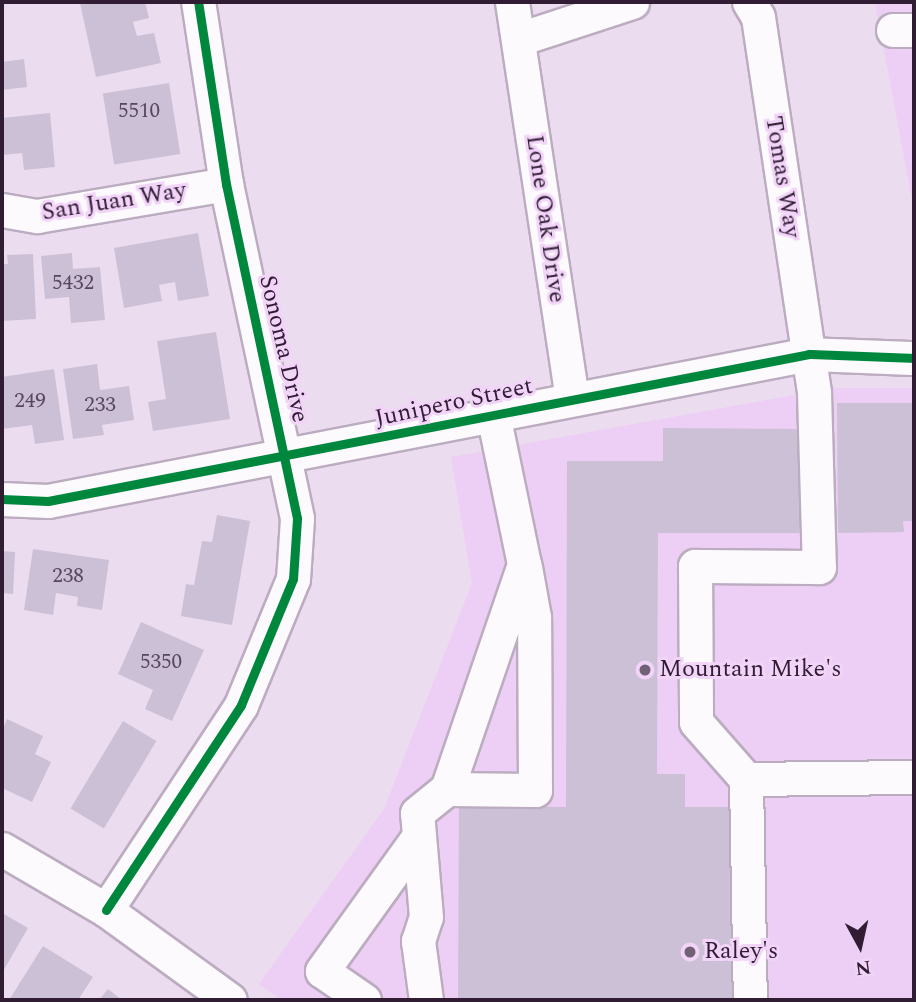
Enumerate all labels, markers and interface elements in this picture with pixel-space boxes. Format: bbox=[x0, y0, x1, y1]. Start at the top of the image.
house number: 5510 bbox=[118, 98, 160, 124]
street label: Tomas Way bbox=[758, 114, 806, 240]
street label: Lone Oak Drive bbox=[519, 133, 571, 305]
street label: San Juan Way bbox=[40, 176, 188, 228]
house number: 5432 bbox=[52, 270, 94, 296]
street label: Sonoma Drive bbox=[252, 273, 314, 425]
street label: Junipero Street bbox=[372, 372, 536, 434]
house number: 249 bbox=[14, 388, 46, 414]
house number: 233 bbox=[84, 392, 116, 418]
house number: 238 bbox=[52, 563, 84, 589]
house number: 5350 bbox=[140, 649, 182, 675]
place label: Mountain Mike's bbox=[659, 656, 842, 684]
marker: Mountain Mike's bbox=[637, 662, 653, 678]
north arrow bbox=[825, 911, 895, 981]
place label: Raley's bbox=[704, 938, 778, 966]
marker: Raley's bbox=[682, 944, 698, 960]
text: N bbox=[853, 952, 873, 983]

